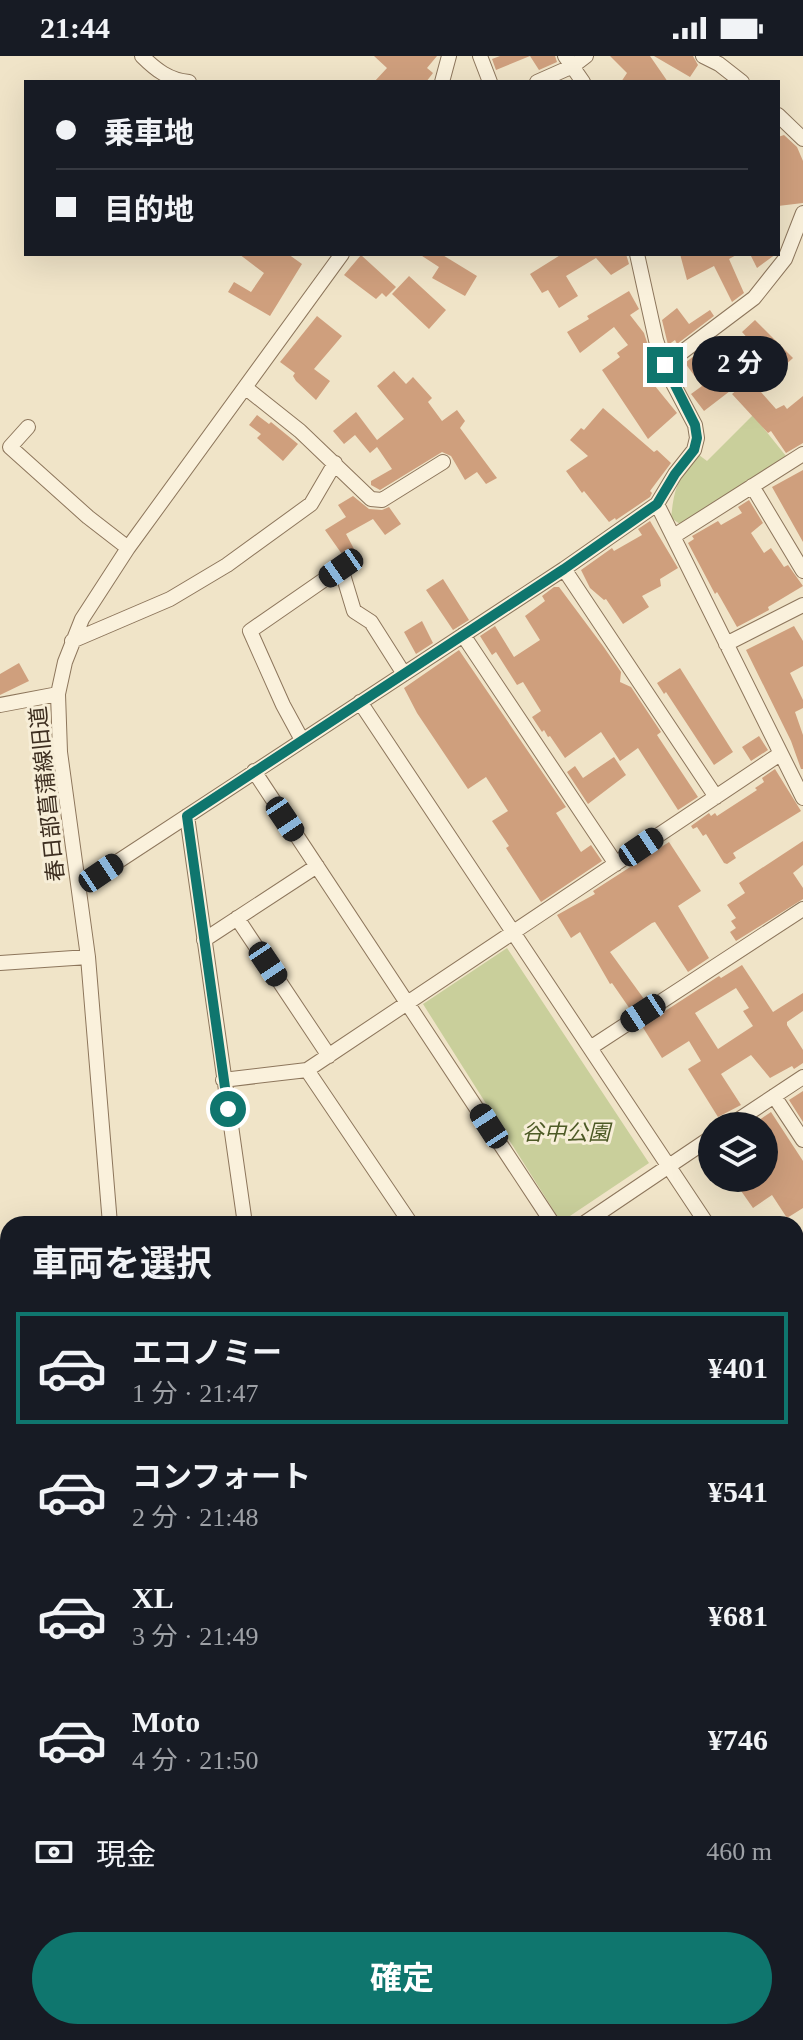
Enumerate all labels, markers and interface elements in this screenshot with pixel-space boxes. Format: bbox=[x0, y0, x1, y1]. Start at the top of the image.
text: 21:44 bbox=[40, 11, 110, 44]
text: 乗車地 bbox=[104, 116, 194, 149]
text: 目的地 bbox=[104, 193, 194, 226]
callout: 2 分 bbox=[693, 337, 789, 393]
route end bbox=[647, 347, 683, 383]
text: 2 分 bbox=[717, 349, 763, 378]
car bbox=[314, 544, 368, 592]
street label: 春日部菖蒲線旧道 bbox=[25, 705, 69, 883]
car bbox=[262, 792, 308, 846]
car bbox=[614, 824, 668, 870]
car bbox=[74, 850, 128, 896]
car bbox=[245, 937, 291, 991]
car bbox=[616, 990, 670, 1036]
route start bbox=[210, 1091, 246, 1127]
car bbox=[466, 1099, 512, 1153]
map controls bbox=[698, 1112, 778, 1192]
button: layers bbox=[698, 1112, 778, 1192]
park label: 谷中公園 bbox=[522, 1120, 613, 1145]
text: 車両を選択 bbox=[32, 1244, 212, 1284]
icon: car bbox=[36, 1332, 108, 1404]
text: エコノミー bbox=[132, 1336, 282, 1369]
text: ¥401 bbox=[708, 1351, 768, 1384]
text: 1 分 · 21:47 bbox=[132, 1379, 258, 1408]
icon: car bbox=[36, 1456, 108, 1528]
text: コンフォート bbox=[132, 1460, 311, 1493]
text: ¥541 bbox=[708, 1475, 768, 1508]
text: 2 分 · 21:48 bbox=[132, 1503, 258, 1532]
icon: car bbox=[36, 1580, 108, 1652]
text: XL bbox=[132, 1581, 174, 1614]
text: ¥681 bbox=[708, 1599, 768, 1632]
text: 3 分 · 21:49 bbox=[132, 1622, 258, 1651]
icon: car bbox=[36, 1704, 108, 1776]
text: Moto bbox=[132, 1705, 200, 1738]
text: ¥746 bbox=[708, 1723, 768, 1756]
text: 4 分 · 21:50 bbox=[132, 1746, 258, 1775]
icon: cash bbox=[32, 1830, 76, 1874]
text: 460 m bbox=[706, 1837, 772, 1866]
text: 現金 bbox=[96, 1838, 156, 1871]
button: 確定 bbox=[32, 1932, 772, 2024]

